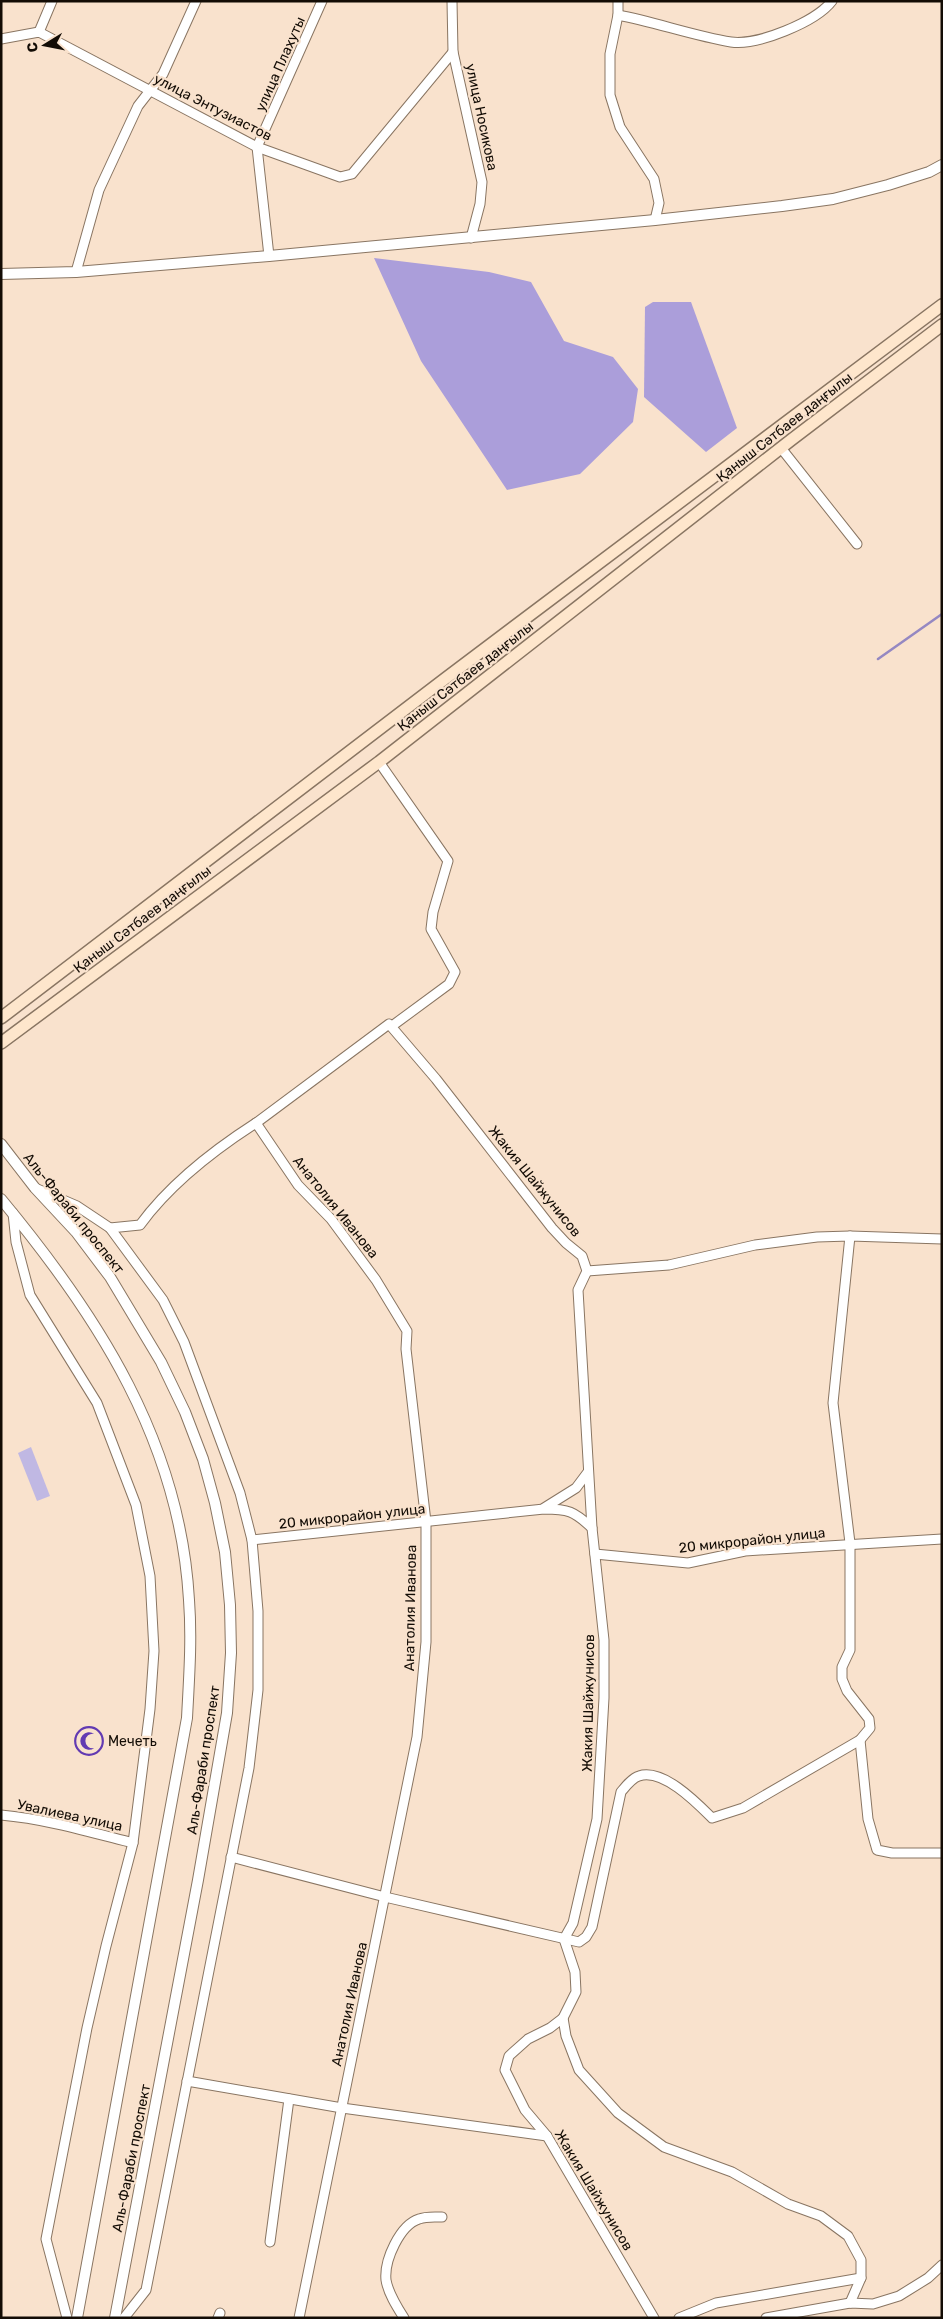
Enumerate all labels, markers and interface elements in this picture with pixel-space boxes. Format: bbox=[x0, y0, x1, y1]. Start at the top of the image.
street label: улица Плахуты bbox=[252, 14, 309, 114]
north arrow bbox=[20, 20, 70, 70]
text: С bbox=[23, 41, 42, 53]
street label: улица Носикова bbox=[462, 62, 501, 172]
street label: улица Энтузиастов bbox=[151, 70, 275, 145]
street label: Қаныш Сәтбаев даңғылы bbox=[713, 369, 856, 486]
street label: Қаныш Сәтбаев даңғылы bbox=[394, 618, 537, 735]
street label: Қаныш Сәтбаев даңғылы bbox=[70, 862, 215, 977]
street label: Жакия Шайжунисов bbox=[485, 1122, 585, 1240]
street label: Аль-Фараби проспект bbox=[20, 1150, 128, 1277]
street label: Анатолия Иванова bbox=[289, 1153, 382, 1262]
street label: 20 микрорайон улица bbox=[278, 1500, 426, 1533]
street label: 20 микрорайон улица bbox=[678, 1524, 826, 1557]
street label: Анатолия Иванова bbox=[401, 1545, 420, 1671]
street label: Жакия Шайжунисов bbox=[579, 1634, 598, 1772]
street label: Аль-Фараби проспект bbox=[183, 1684, 224, 1836]
mosque icon: Мечеть bbox=[74, 1726, 104, 1756]
place label: Мечеть bbox=[108, 1733, 157, 1750]
street label: Увалиева улица bbox=[16, 1796, 124, 1835]
street label: Анатолия Иванова bbox=[328, 1940, 371, 2068]
street label: Аль-Фараби проспект bbox=[109, 2083, 154, 2234]
street label: Жакия Шайжунисов bbox=[551, 2127, 636, 2254]

